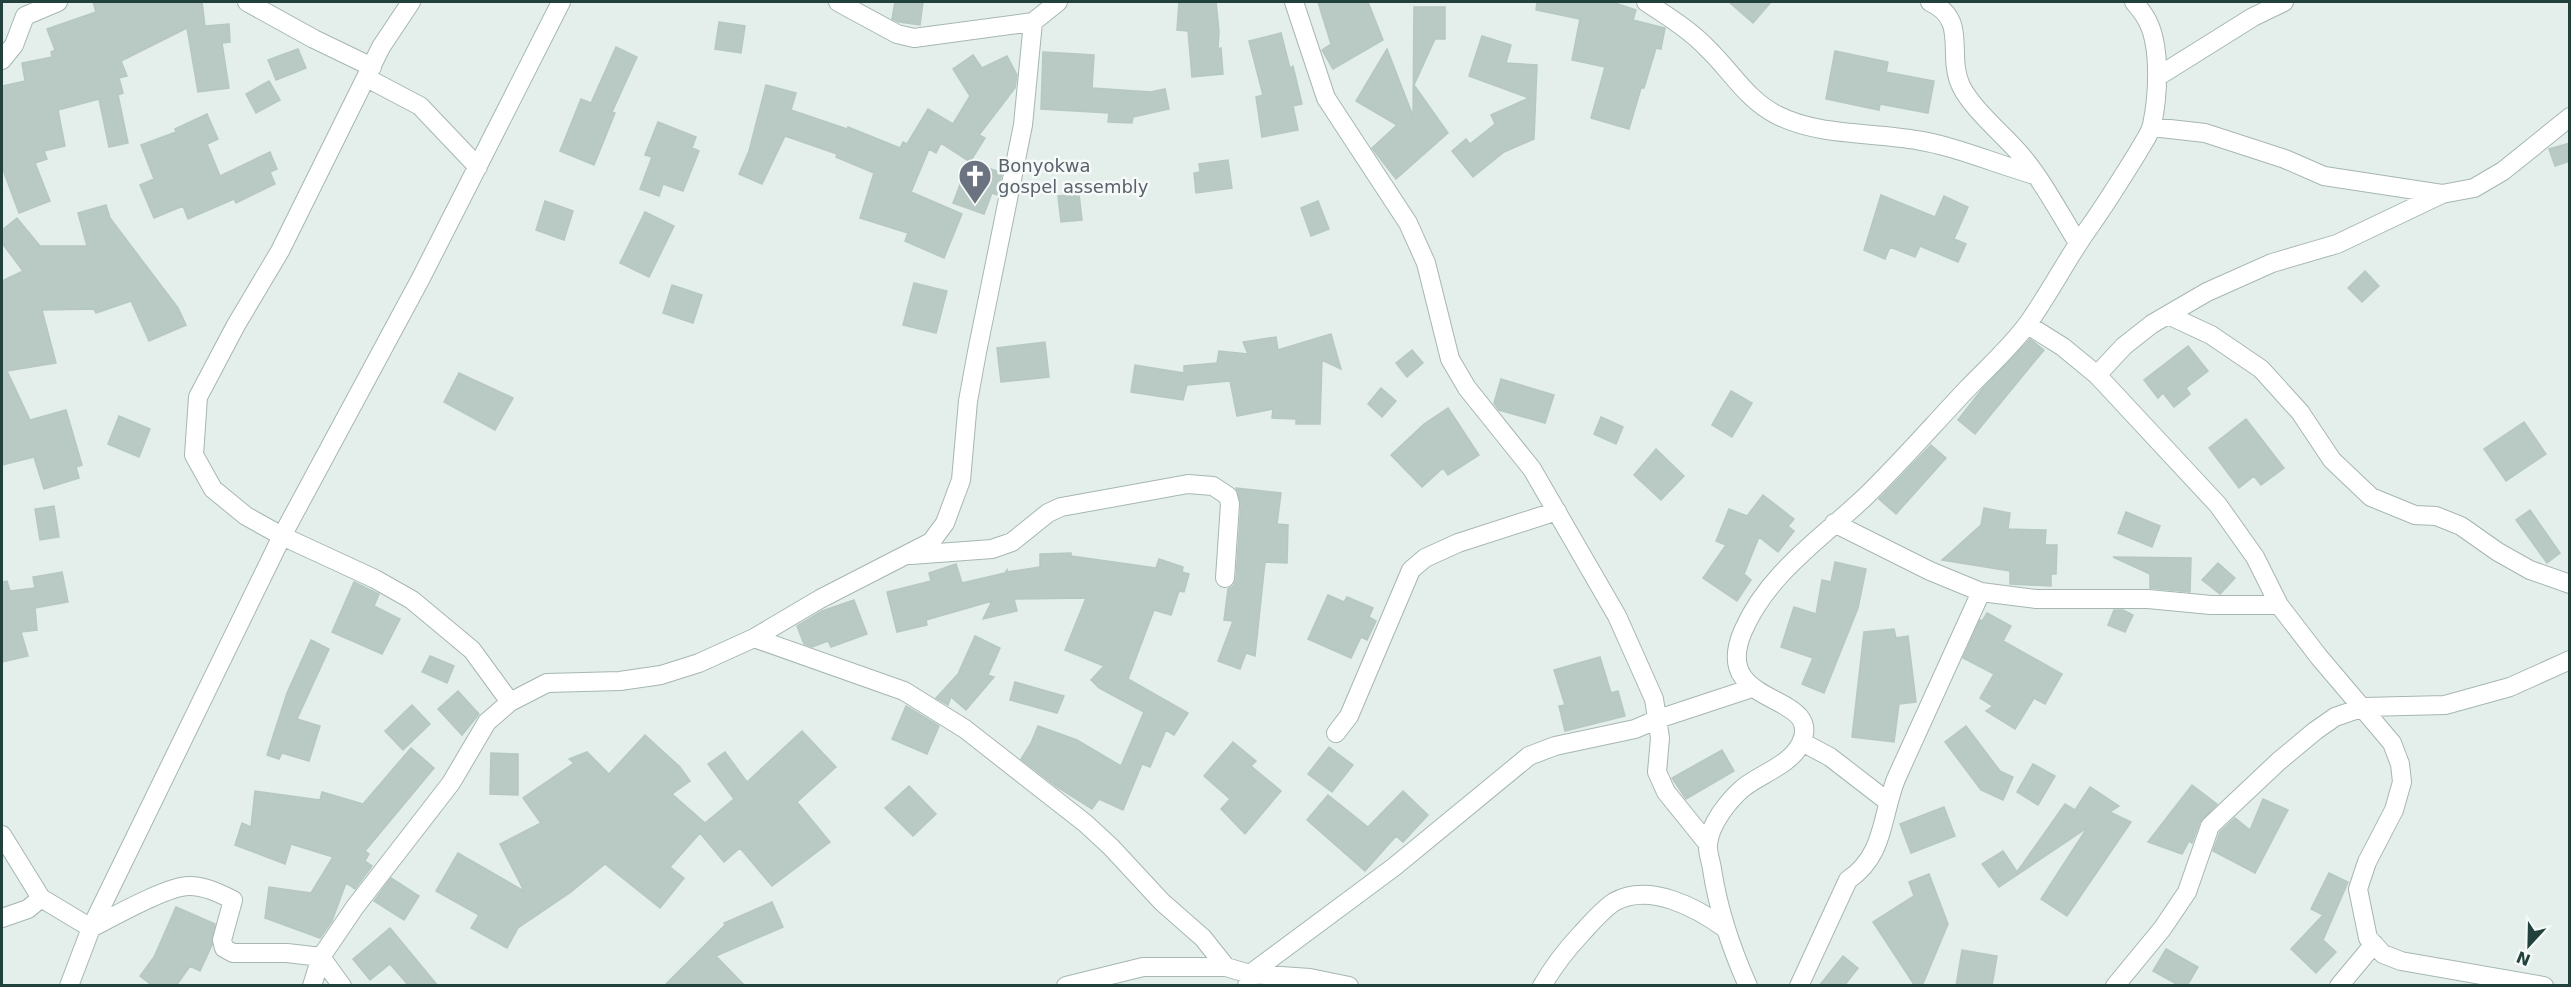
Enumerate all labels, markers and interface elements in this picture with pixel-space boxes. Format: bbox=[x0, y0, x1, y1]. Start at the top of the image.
place label: Bonyokwa gospel assembly bbox=[998, 155, 1149, 197]
church icon: Bonyokwa gospel assembly bbox=[957, 158, 993, 205]
north arrow bbox=[2499, 915, 2559, 975]
text: N bbox=[2514, 947, 2533, 970]

